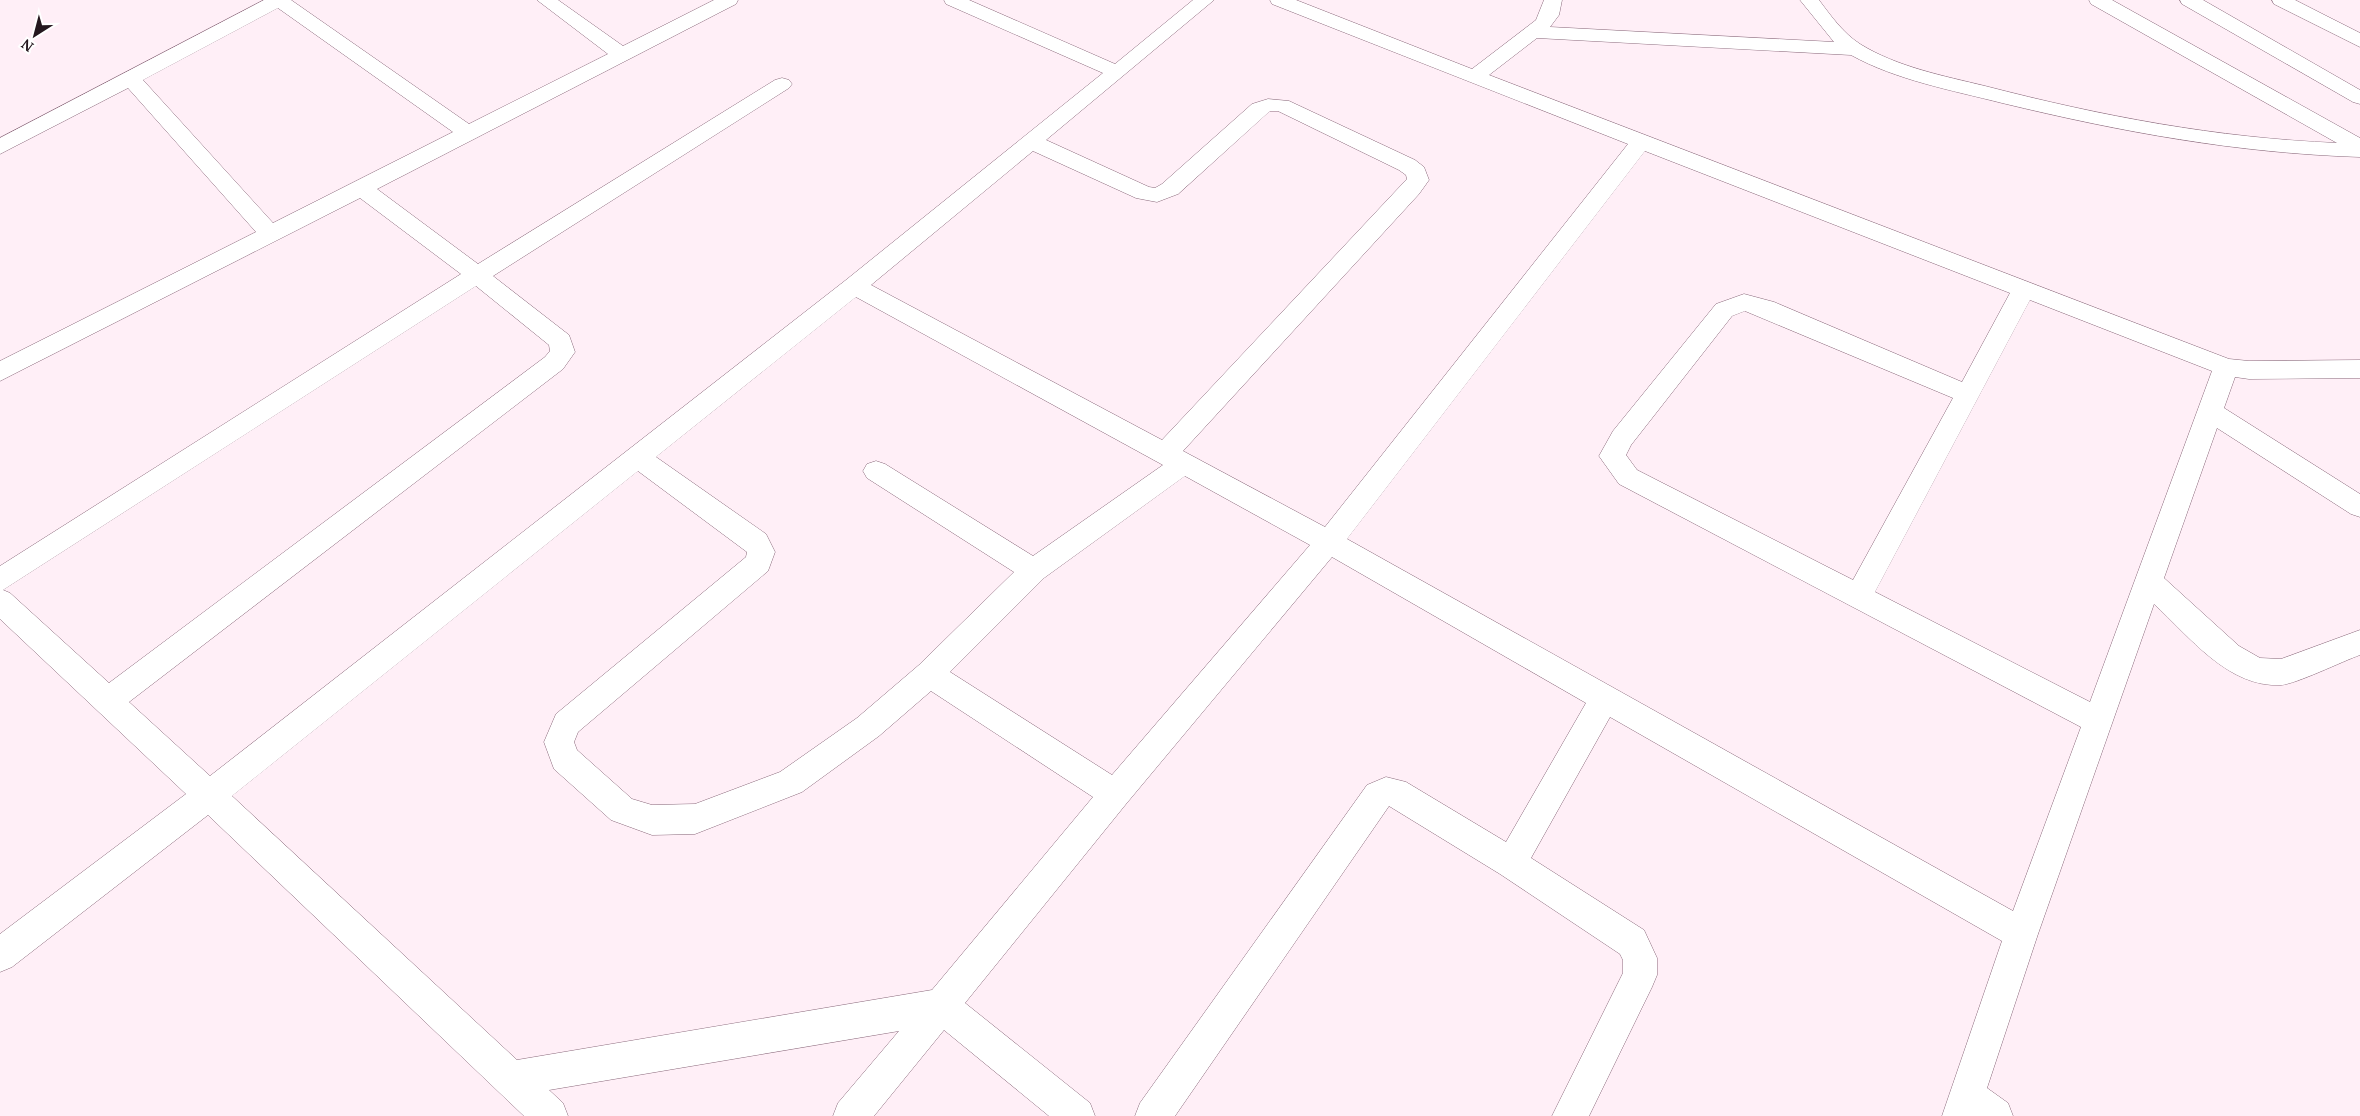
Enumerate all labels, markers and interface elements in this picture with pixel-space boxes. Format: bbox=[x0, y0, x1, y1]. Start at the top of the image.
north arrow bbox=[10, 10, 60, 60]
text: N bbox=[17, 35, 37, 57]

